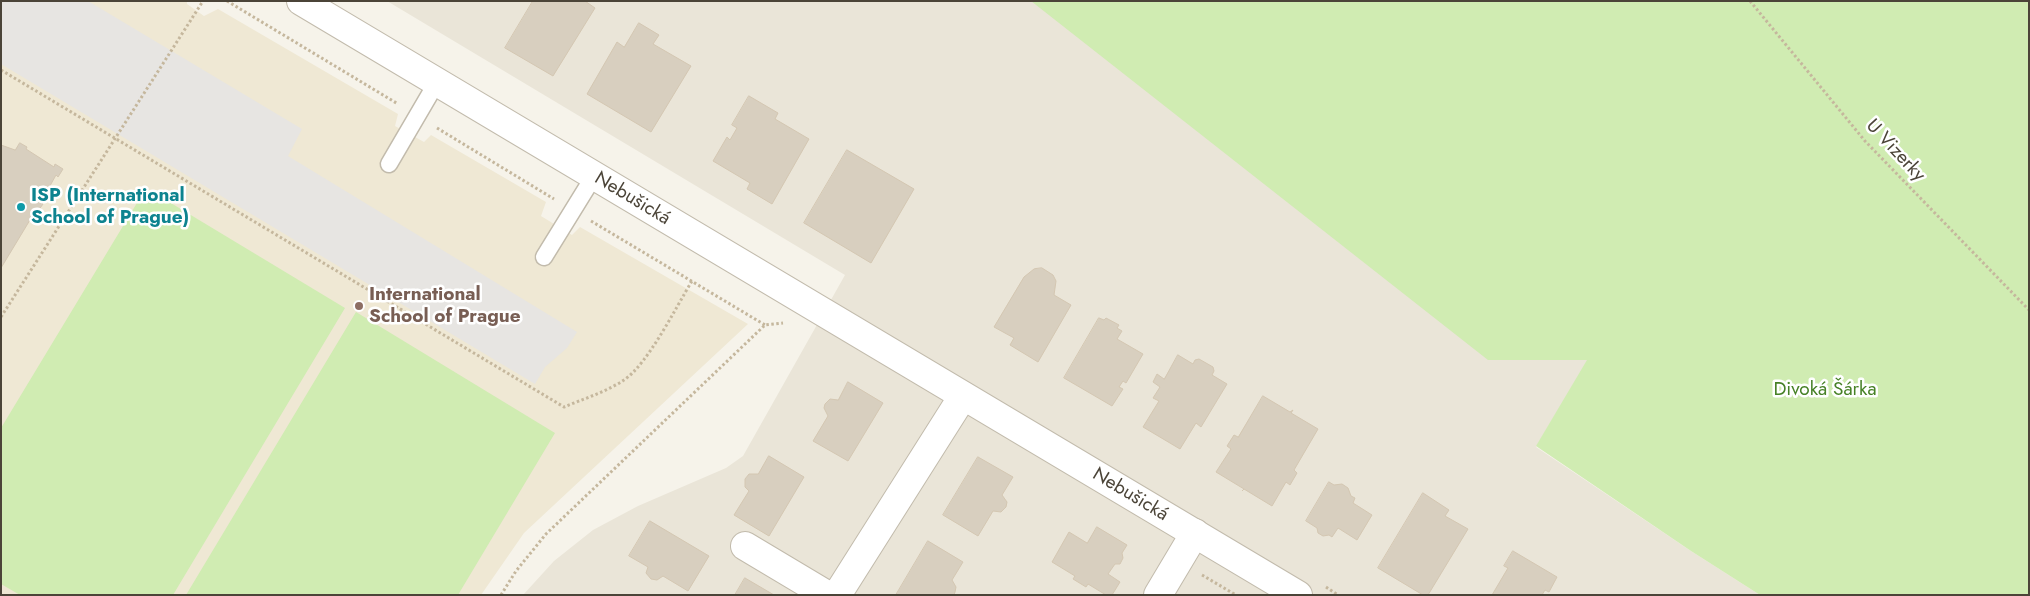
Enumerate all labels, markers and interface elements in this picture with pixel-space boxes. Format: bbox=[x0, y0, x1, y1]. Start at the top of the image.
street label: U Vizerky bbox=[1860, 115, 1930, 187]
street label: Nebušická bbox=[590, 167, 674, 231]
place label: ISP (International School of Prague) bbox=[31, 185, 189, 229]
marker: ISP (International School of Prague) bbox=[15, 201, 27, 213]
place label: International School of Prague bbox=[369, 284, 521, 328]
marker: International School of Prague bbox=[353, 300, 365, 312]
park label: Divoká Šárka bbox=[1773, 379, 1877, 401]
street label: Nebušická bbox=[1088, 463, 1172, 527]

